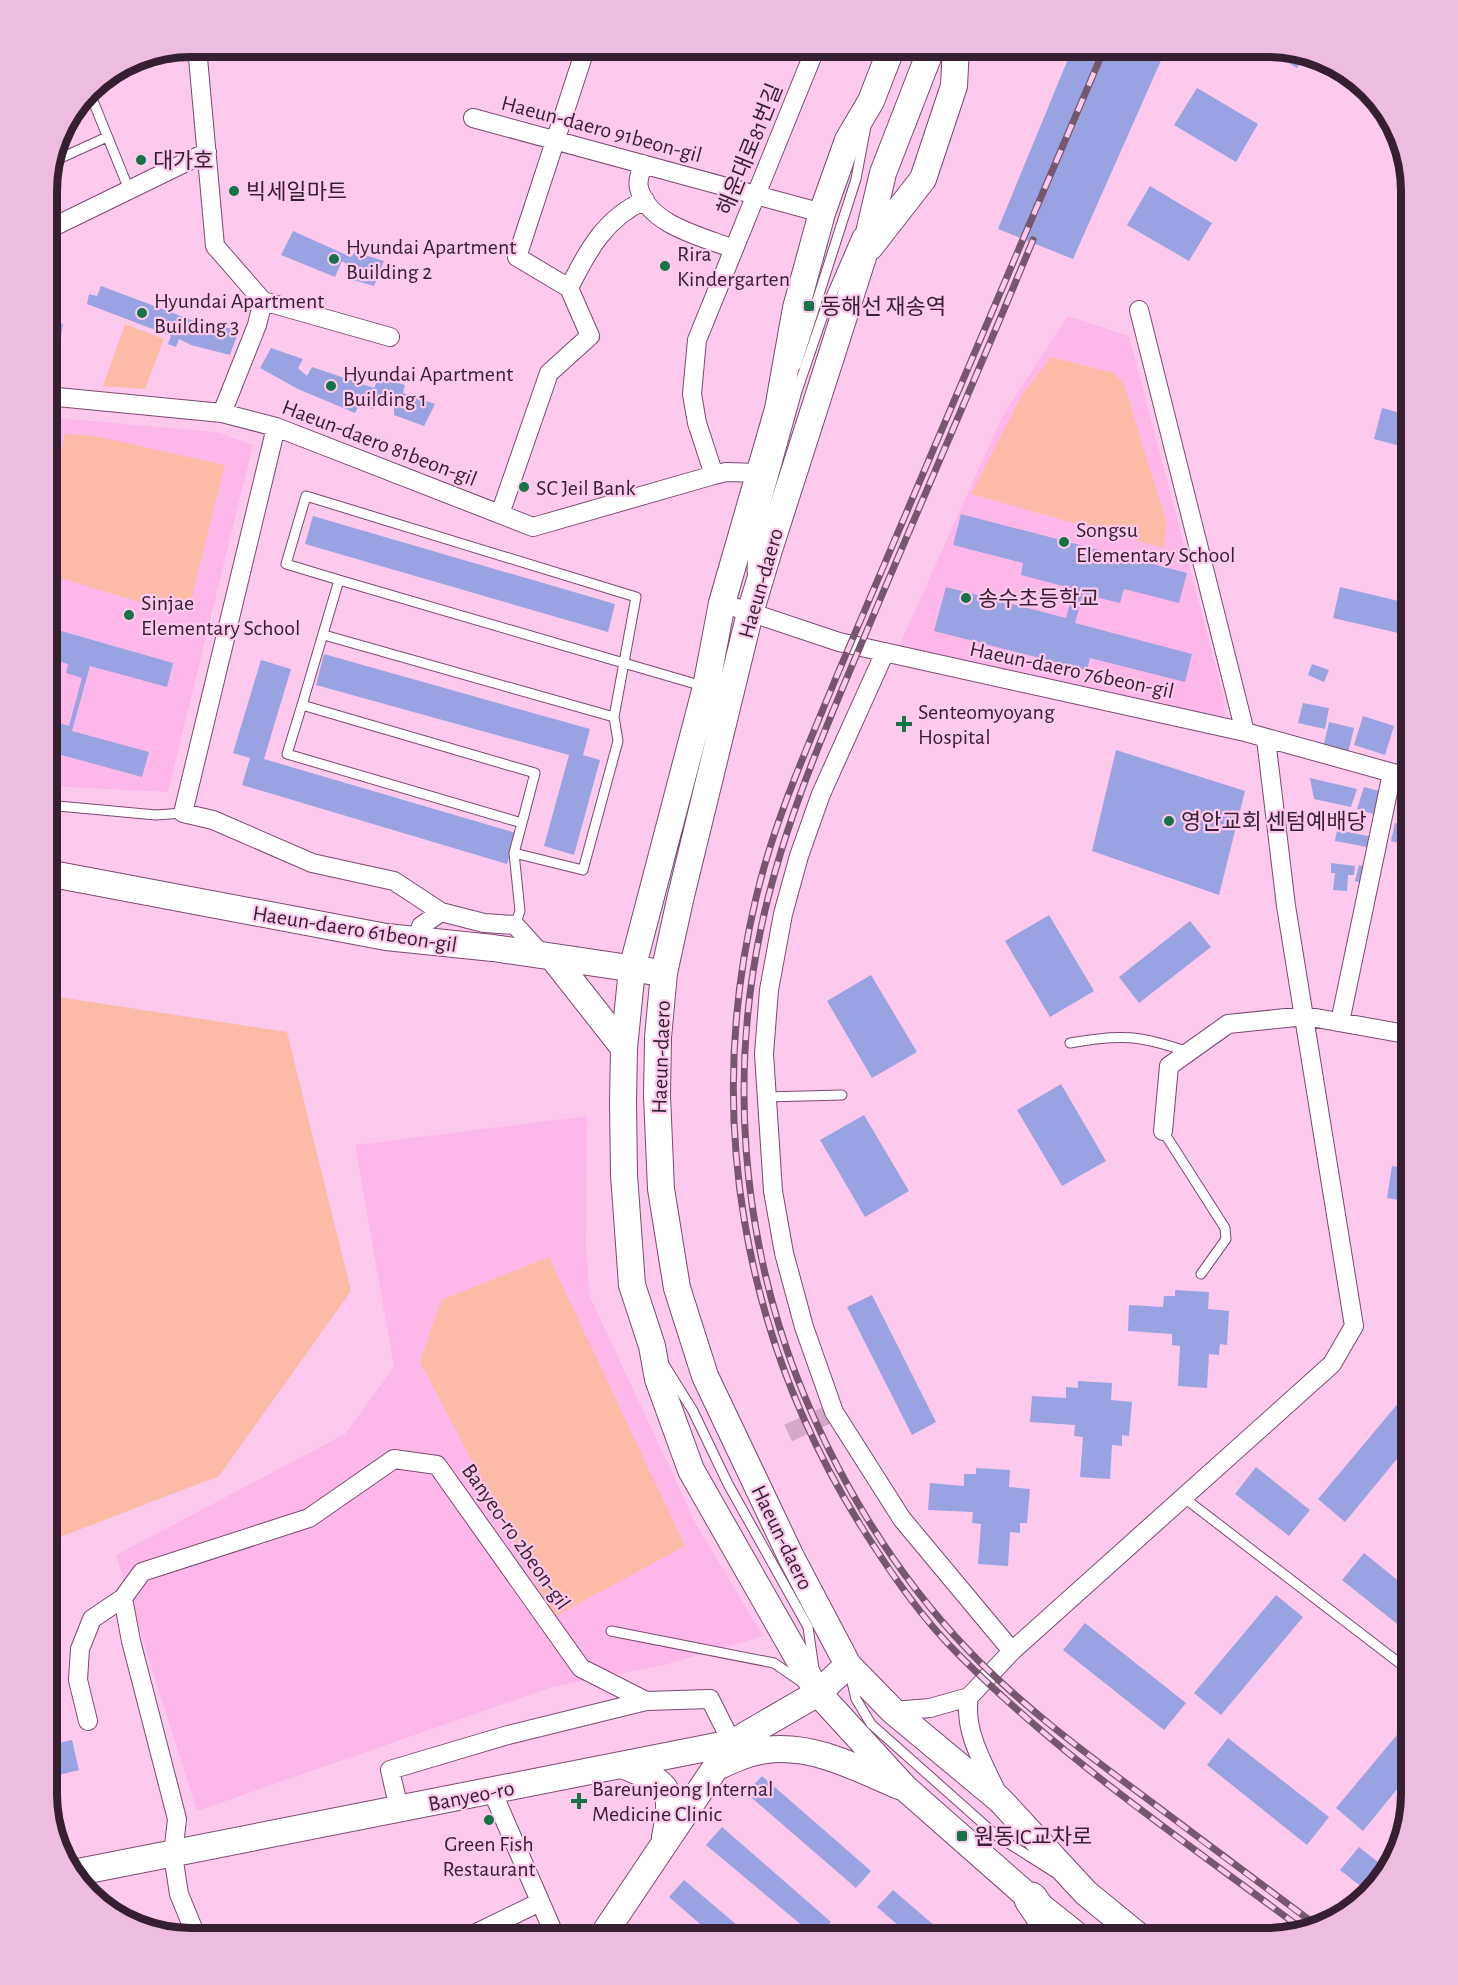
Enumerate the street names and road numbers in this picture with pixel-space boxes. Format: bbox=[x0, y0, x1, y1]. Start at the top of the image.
street label: 해운대로81번길 bbox=[713, 80, 786, 218]
street label: Haeun-daero 91beon-gil bbox=[499, 92, 704, 166]
street label: Haeun-daero 81beon-gil bbox=[279, 396, 480, 490]
street label: Haeun-daero bbox=[735, 526, 787, 641]
street label: Haeun-daero 76beon-gil bbox=[968, 638, 1176, 702]
street label: Haeun-daero 61beon-gil bbox=[251, 902, 459, 956]
street label: Haeun-daero bbox=[648, 1000, 674, 1114]
street label: Banyeo-ro 2beon-gil bbox=[458, 1460, 575, 1614]
street label: Haeun-daero bbox=[747, 1482, 817, 1593]
street label: Banyeo-ro bbox=[426, 1777, 516, 1815]

